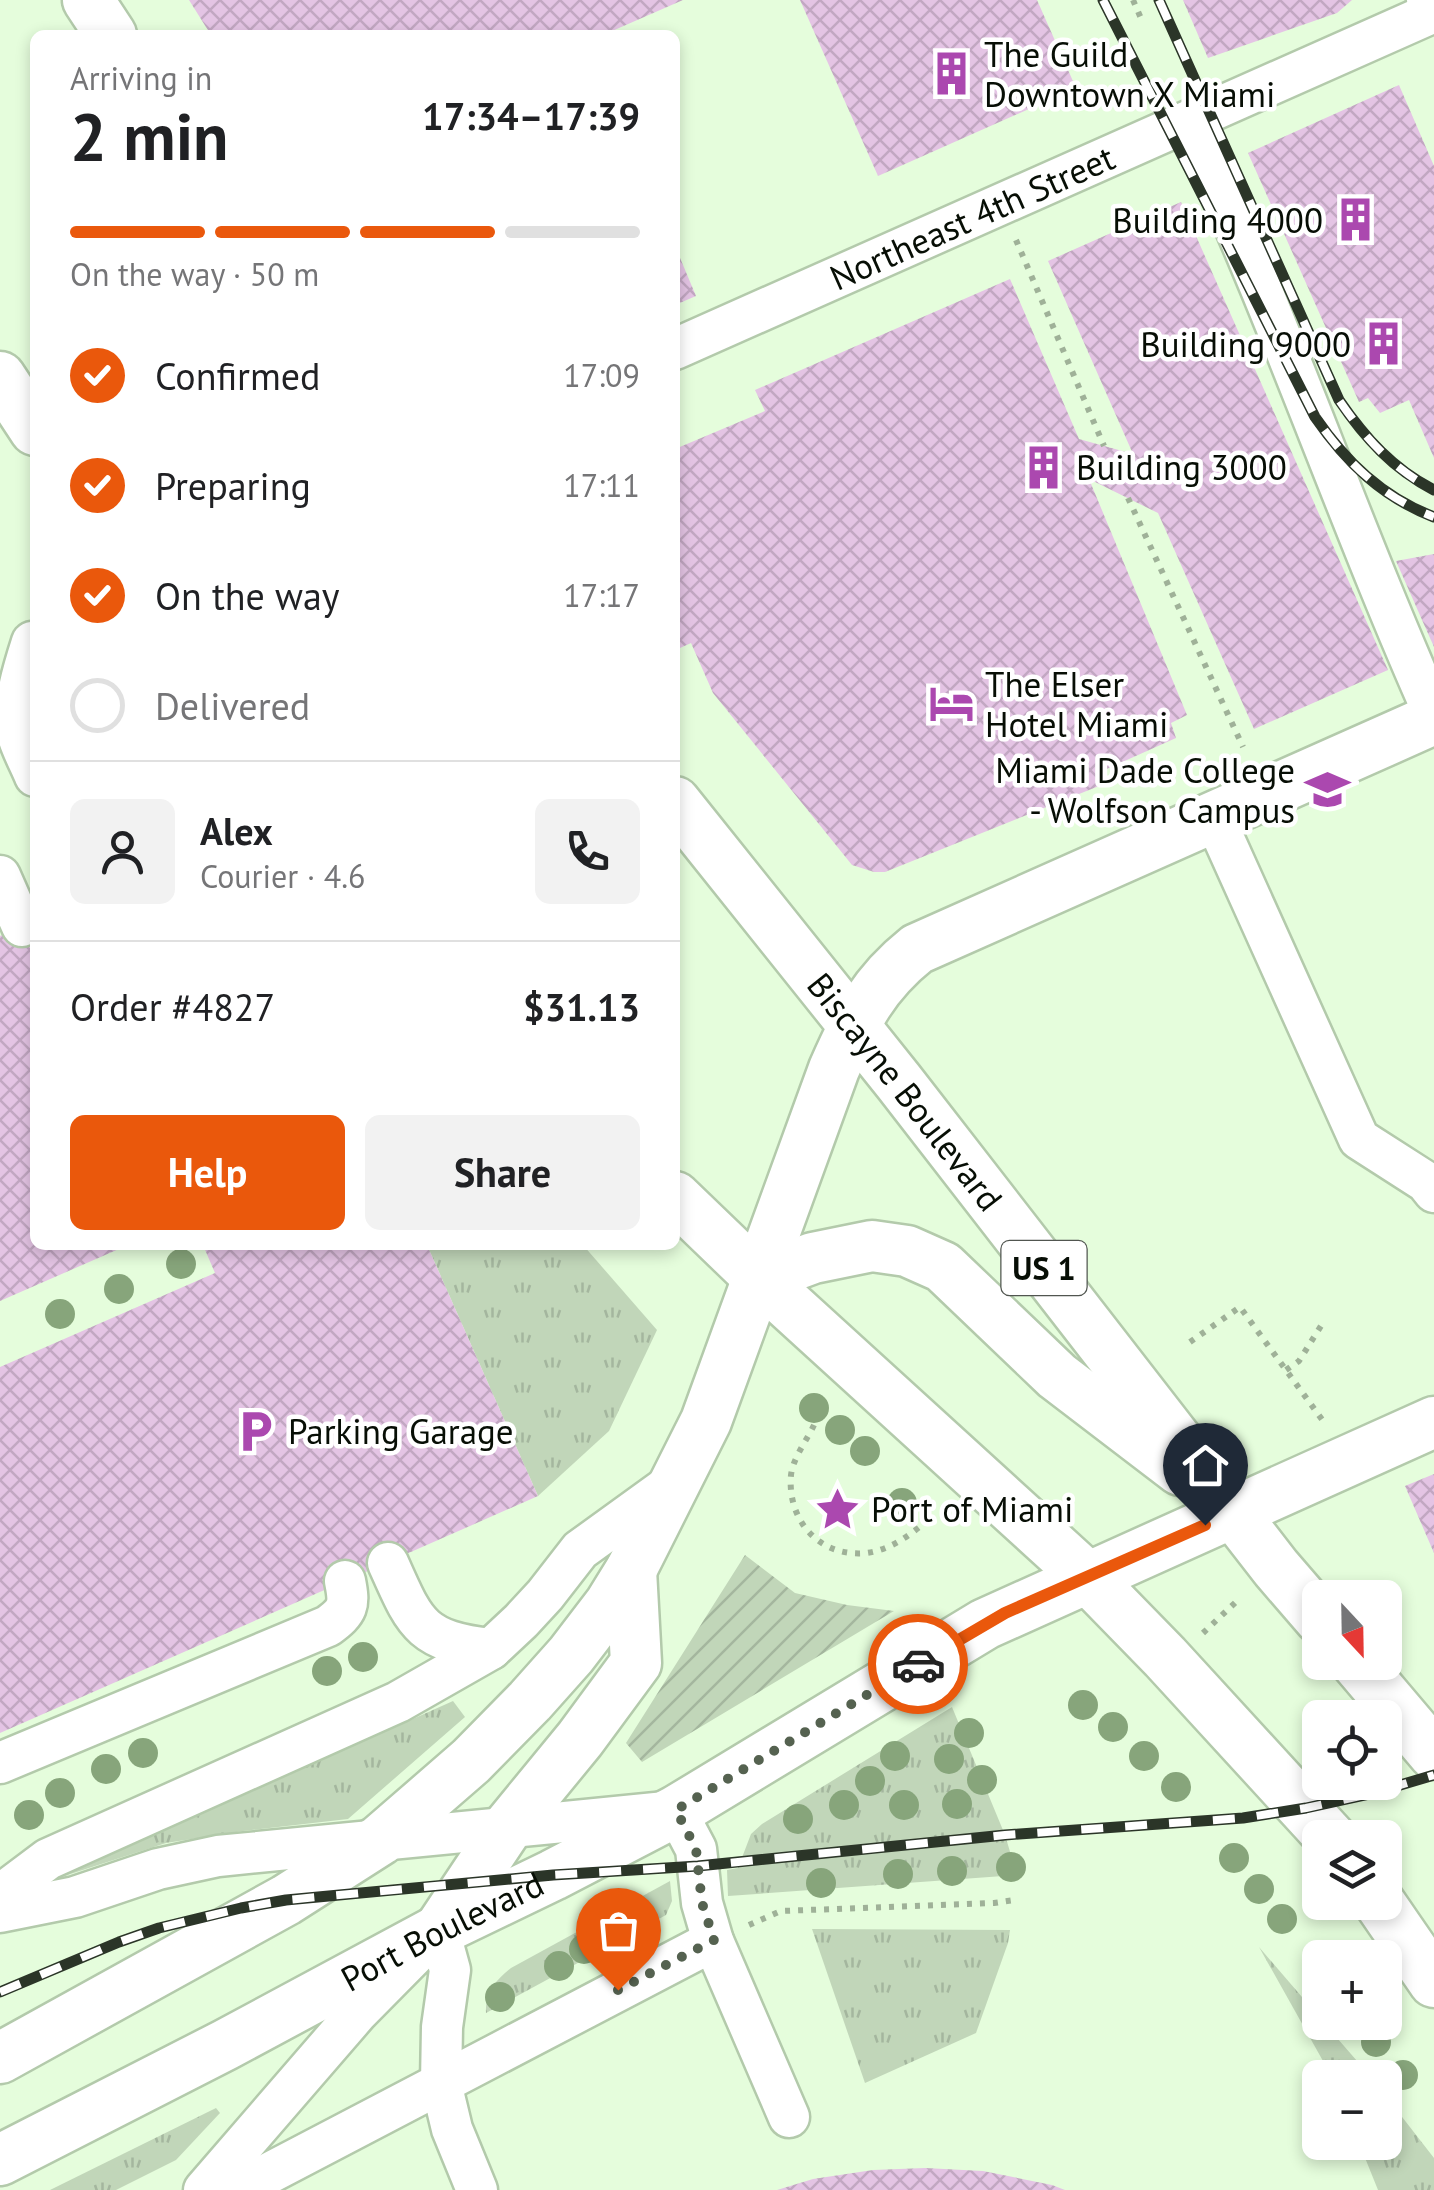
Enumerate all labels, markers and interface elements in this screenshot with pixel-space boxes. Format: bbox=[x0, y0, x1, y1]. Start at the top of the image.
place label: The Guild Downtown X Miami bbox=[984, 31, 1275, 117]
building icon: The Guild Downtown X Miami bbox=[927, 50, 975, 98]
text: Arriving in bbox=[70, 57, 212, 99]
text: 17:34–17:39 bbox=[422, 91, 640, 140]
text: 2 min bbox=[70, 94, 229, 178]
street label: Northeast 4th Street bbox=[823, 134, 1121, 300]
building icon: Building 4000 bbox=[1332, 196, 1380, 244]
place label: Building 4000 bbox=[1112, 197, 1323, 243]
text: On the way · 50 m bbox=[70, 253, 319, 295]
building icon: Building 9000 bbox=[1360, 320, 1408, 368]
place label: Building 9000 bbox=[1140, 321, 1351, 367]
icon: check bbox=[70, 348, 125, 403]
text: Confirmed bbox=[155, 351, 321, 400]
text: 17:09 bbox=[563, 354, 640, 396]
building icon: Building 3000 bbox=[1019, 443, 1067, 491]
place label: Building 3000 bbox=[1076, 444, 1287, 490]
icon: check bbox=[70, 458, 125, 513]
text: Preparing bbox=[155, 461, 311, 510]
text: 17:11 bbox=[563, 464, 640, 506]
icon: check bbox=[70, 568, 125, 623]
text: On the way bbox=[155, 571, 340, 620]
text: 17:17 bbox=[563, 574, 640, 616]
place label: The Elser Hotel Miami bbox=[985, 661, 1168, 747]
hotel icon: The Elser Hotel Miami bbox=[928, 680, 976, 728]
text: Delivered bbox=[155, 681, 310, 730]
place label: Miami Dade College - Wolfson Campus bbox=[995, 747, 1295, 833]
school or university icon: Miami Dade College - Wolfson Campus bbox=[1304, 766, 1352, 814]
button: person bbox=[70, 799, 175, 904]
button: phone bbox=[535, 799, 640, 904]
text: Alex bbox=[200, 806, 273, 855]
text: Courier · 4.6 bbox=[200, 855, 366, 897]
street label: Biscayne Boulevard bbox=[797, 963, 1013, 1220]
text: Order #4827 bbox=[70, 982, 275, 1031]
text: $31.13 bbox=[523, 982, 640, 1031]
button: Help bbox=[70, 1115, 345, 1230]
button: Share bbox=[365, 1115, 640, 1230]
road number: US 1 bbox=[1002, 1241, 1086, 1295]
parking icon: Parking Garage bbox=[231, 1407, 279, 1455]
place label: Parking Garage bbox=[288, 1408, 514, 1454]
pin bbox=[1163, 1423, 1248, 1526]
icon: home bbox=[1178, 1438, 1233, 1493]
place icon: Port of Miami bbox=[814, 1485, 862, 1533]
place label: Port of Miami bbox=[871, 1486, 1073, 1532]
north arrow bbox=[1302, 1580, 1402, 1680]
map controls bbox=[1302, 1580, 1402, 2160]
courier bbox=[868, 1614, 968, 1714]
icon: car bbox=[891, 1637, 946, 1692]
button: locate bbox=[1302, 1700, 1402, 1800]
button: layers bbox=[1302, 1820, 1402, 1920]
street label: Port Boulevard bbox=[333, 1860, 551, 2002]
pin bbox=[576, 1888, 661, 1991]
icon: bag bbox=[591, 1903, 646, 1958]
button: + bbox=[1302, 1940, 1402, 2040]
button: − bbox=[1302, 2060, 1402, 2160]

